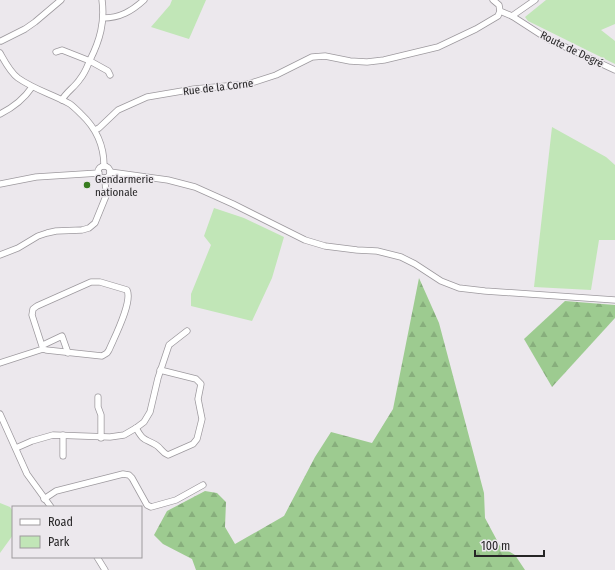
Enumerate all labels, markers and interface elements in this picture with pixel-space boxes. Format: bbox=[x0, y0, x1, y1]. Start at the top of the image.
street label: Route de Degré bbox=[538, 29, 606, 70]
street label: Rue de la Corne bbox=[182, 77, 254, 98]
place label: Gendarmerie nationale bbox=[95, 173, 154, 199]
marker: Gendarmerie nationale bbox=[82, 180, 92, 190]
legend bbox=[12, 506, 142, 558]
text: Road bbox=[48, 515, 73, 529]
scale bar bbox=[475, 532, 544, 558]
text: Park bbox=[48, 535, 70, 549]
text: 100 m bbox=[481, 539, 510, 553]

